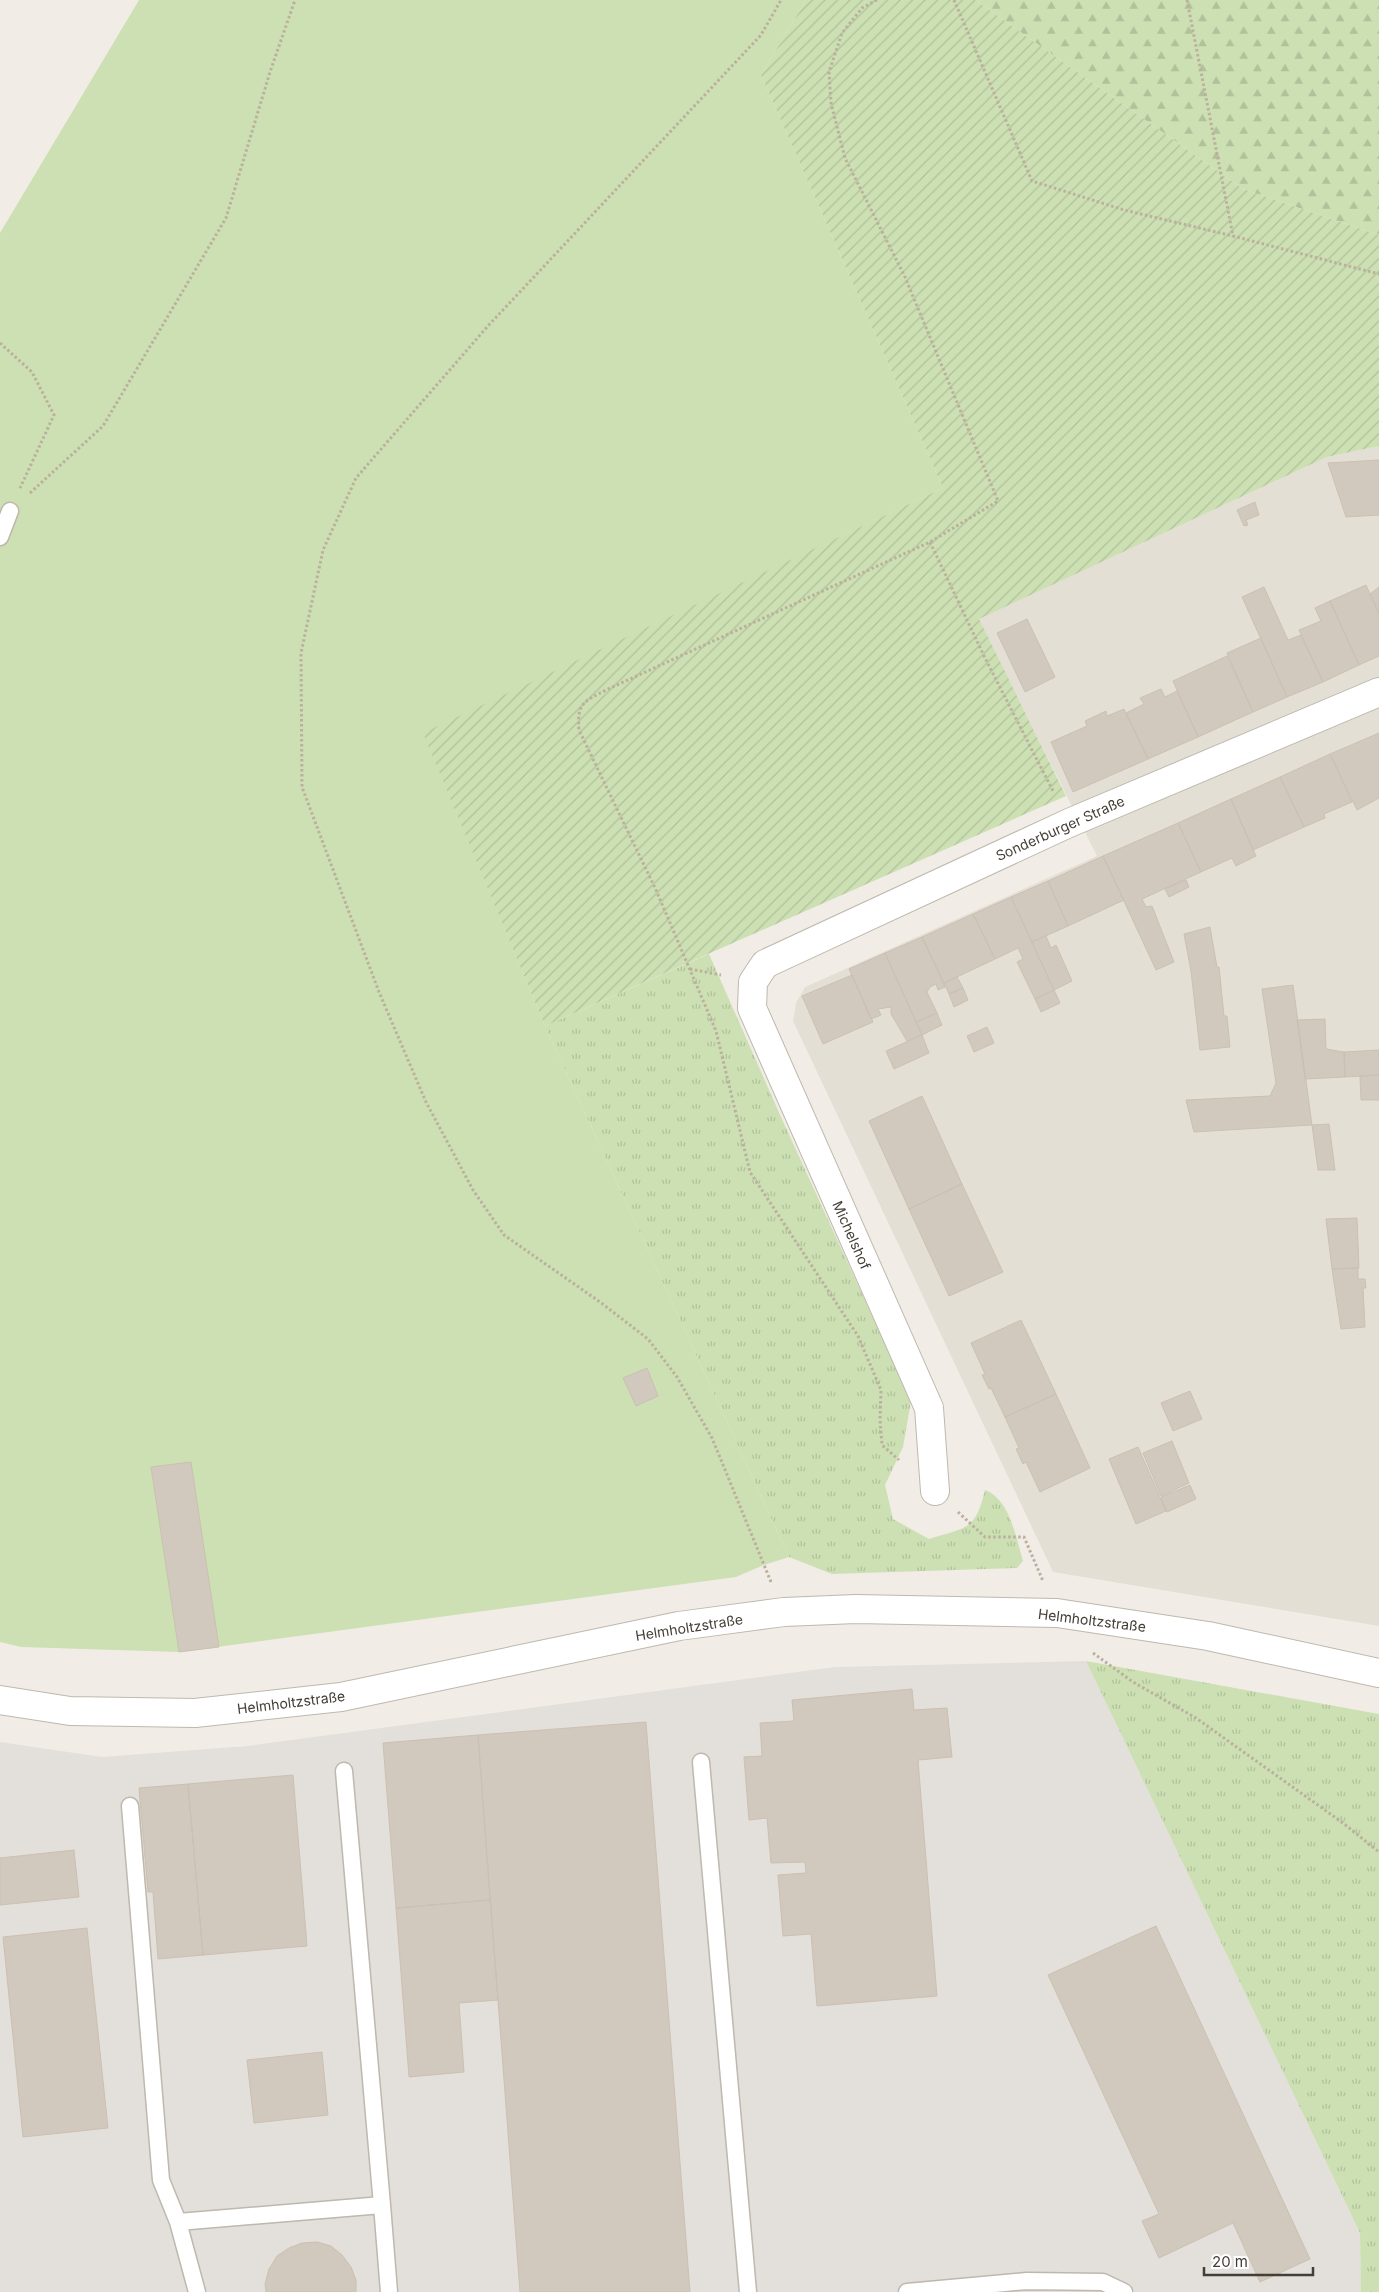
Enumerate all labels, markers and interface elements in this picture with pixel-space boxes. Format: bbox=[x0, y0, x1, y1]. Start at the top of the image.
street label: Sonderburger Straße bbox=[993, 792, 1127, 864]
street label: Michelshof bbox=[829, 1198, 875, 1272]
street label: Helmholtzstraße bbox=[1037, 1605, 1147, 1635]
street label: Helmholtzstraße bbox=[634, 1610, 744, 1644]
street label: Helmholtzstraße bbox=[236, 1687, 346, 1717]
scale bar bbox=[1204, 2244, 1313, 2276]
text: 20 m bbox=[1212, 2252, 1248, 2271]

